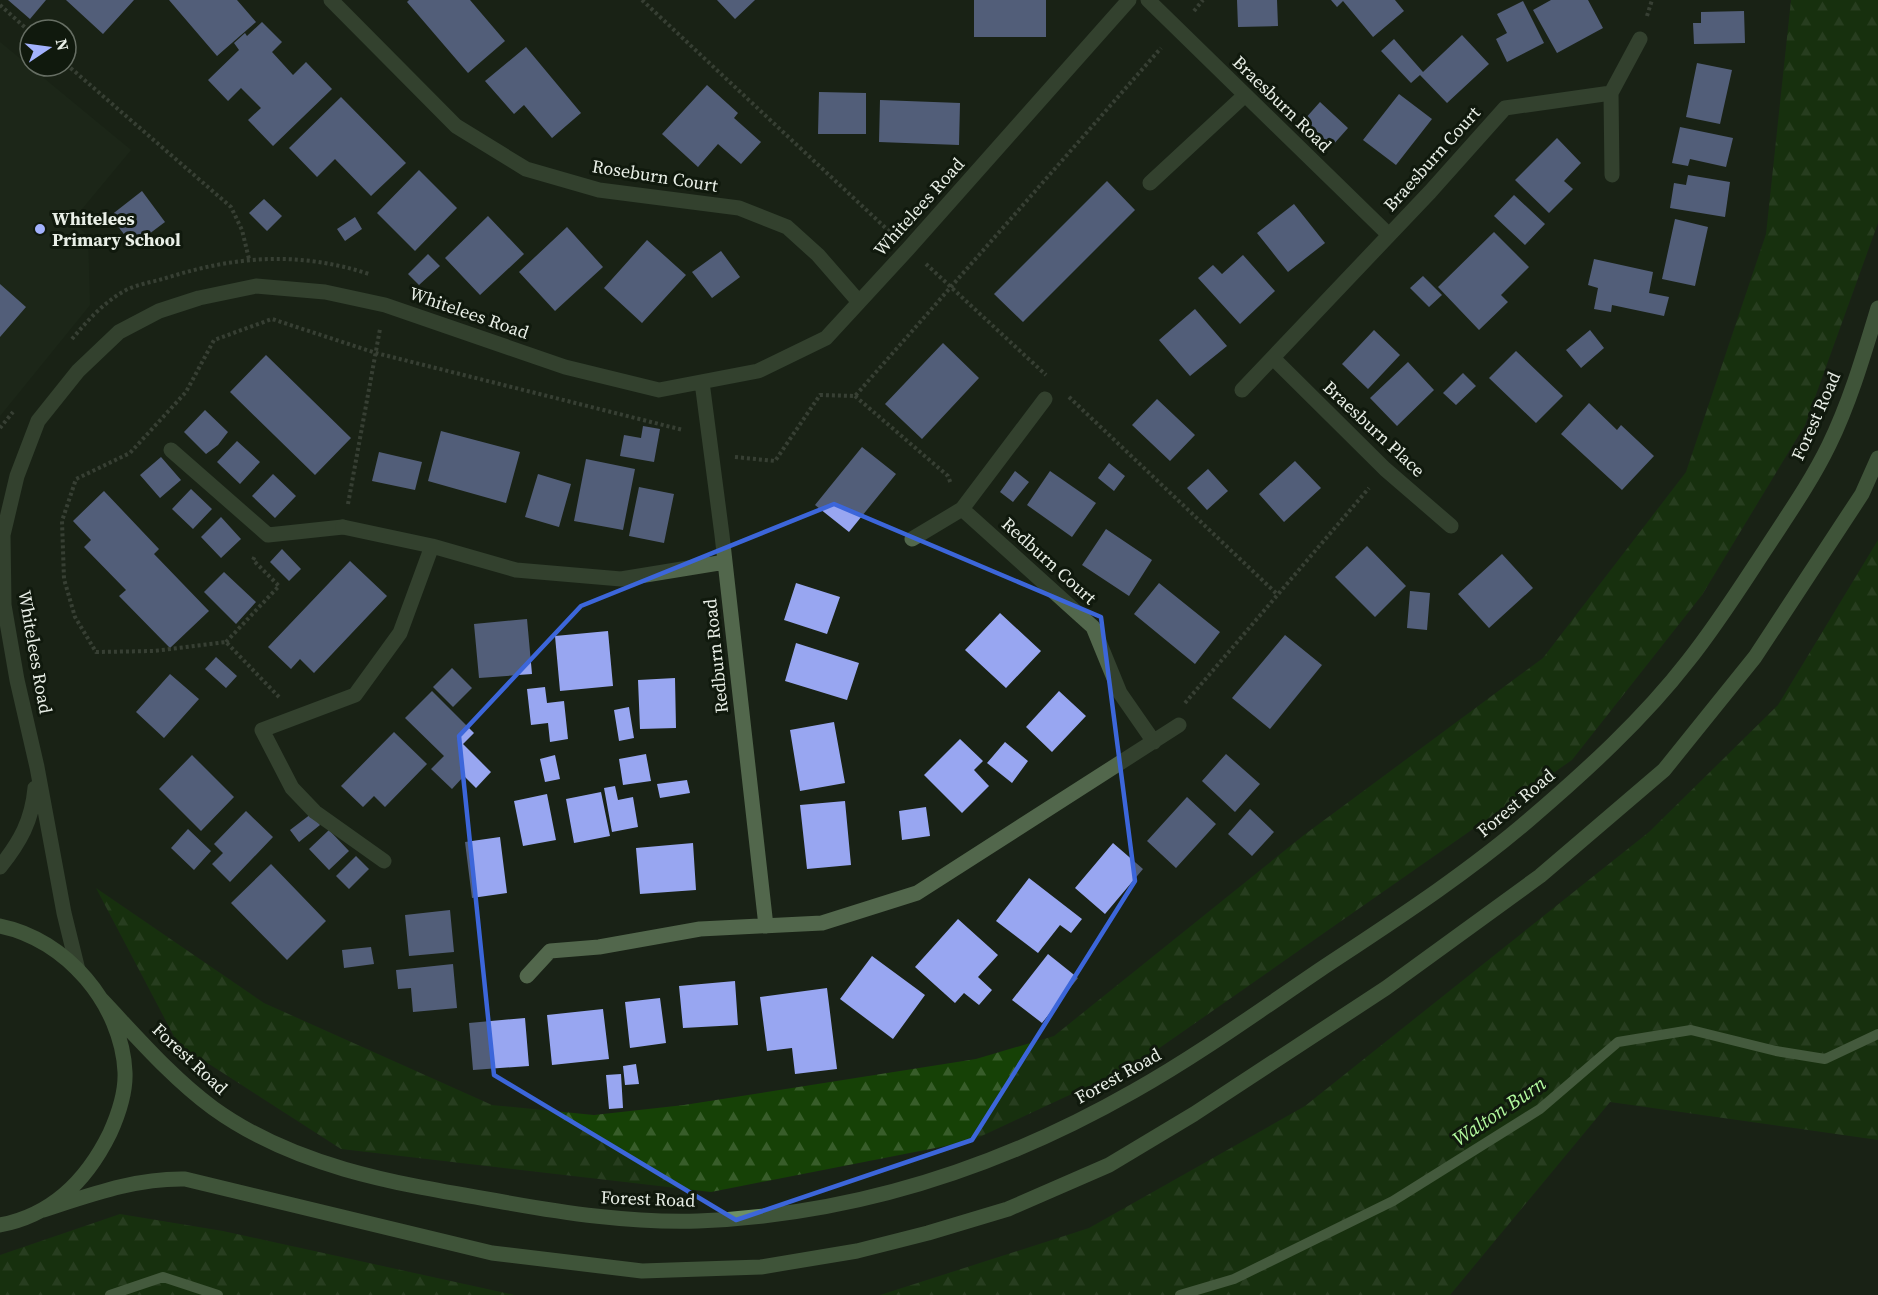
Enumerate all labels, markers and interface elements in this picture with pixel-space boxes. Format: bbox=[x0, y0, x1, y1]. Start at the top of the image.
north arrow bbox=[18, 18, 78, 78]
text: N bbox=[51, 36, 75, 53]
street label: Braesburn Road bbox=[1227, 50, 1337, 157]
street label: Braesburn Court bbox=[1378, 101, 1486, 217]
street label: Whitelees Road bbox=[868, 152, 970, 261]
street label: Roseburn Court bbox=[590, 153, 720, 198]
place label: Whitelees Primary School bbox=[52, 206, 181, 252]
marker: Whitelees Primary School bbox=[33, 222, 47, 236]
street label: Whitelees Road bbox=[406, 280, 532, 345]
street label: Forest Road bbox=[1785, 367, 1846, 464]
street label: Braesburn Place bbox=[1318, 375, 1431, 482]
street label: Redburn Court bbox=[996, 511, 1102, 610]
street label: Whitelees Road bbox=[12, 588, 59, 716]
street label: Redburn Road bbox=[697, 597, 734, 715]
street label: Forest Road bbox=[1471, 763, 1560, 843]
street label: Forest Road bbox=[147, 1017, 234, 1100]
street label: Forest Road bbox=[1070, 1042, 1165, 1109]
water label: Walton Burn bbox=[1447, 1069, 1552, 1153]
street label: Forest Road bbox=[600, 1184, 696, 1213]

